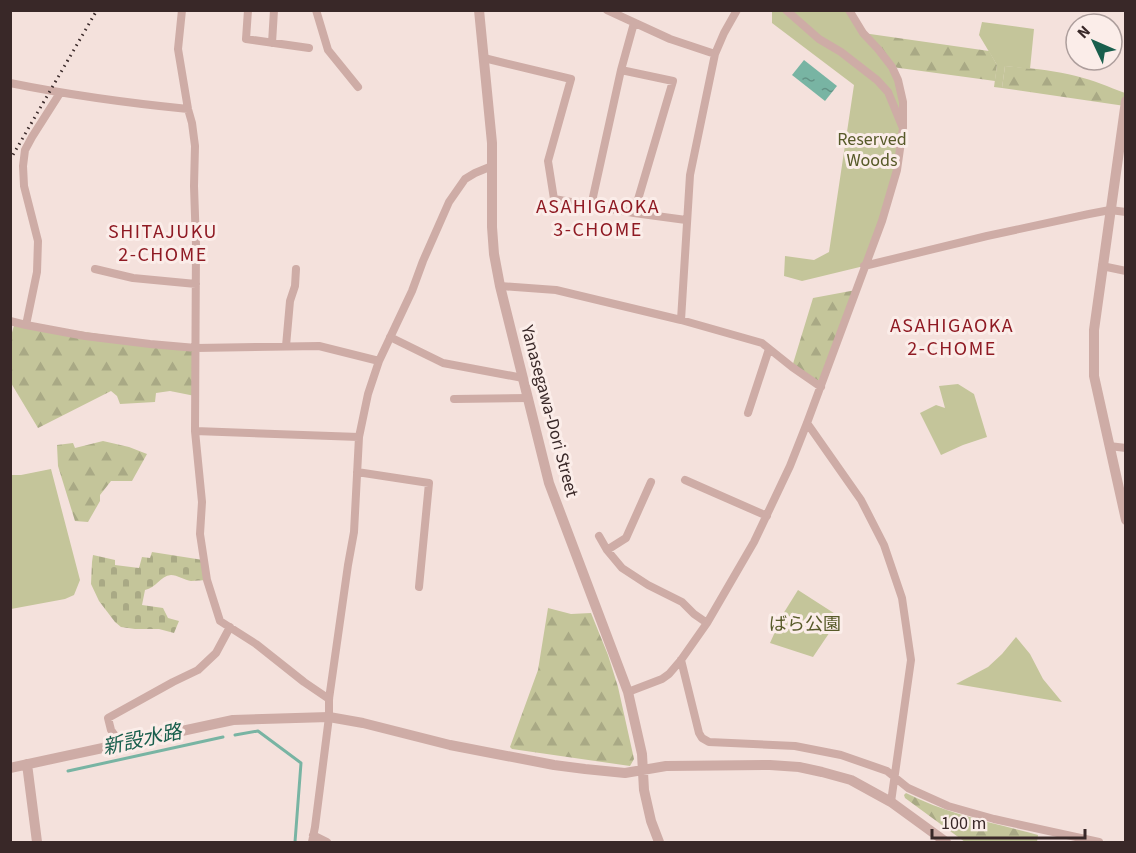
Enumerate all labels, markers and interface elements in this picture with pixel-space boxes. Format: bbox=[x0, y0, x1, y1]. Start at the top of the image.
north arrow bbox=[1064, 12, 1124, 72]
text: N bbox=[1072, 21, 1096, 44]
park label: Reserved Woods bbox=[837, 127, 907, 173]
district label: ASAHIGAOKA 3-CHOME bbox=[536, 193, 660, 244]
district label: SHITAJUKU 2-CHOME bbox=[108, 218, 218, 269]
district label: ASAHIGAOKA 2-CHOME bbox=[890, 312, 1014, 363]
street label: Yanasegawa-Dori Street bbox=[514, 321, 585, 500]
park label: ばら公園 bbox=[769, 612, 841, 637]
water label: 新設水路 bbox=[100, 718, 186, 762]
scale bar bbox=[932, 802, 1085, 840]
text: 100 m bbox=[941, 811, 986, 836]

